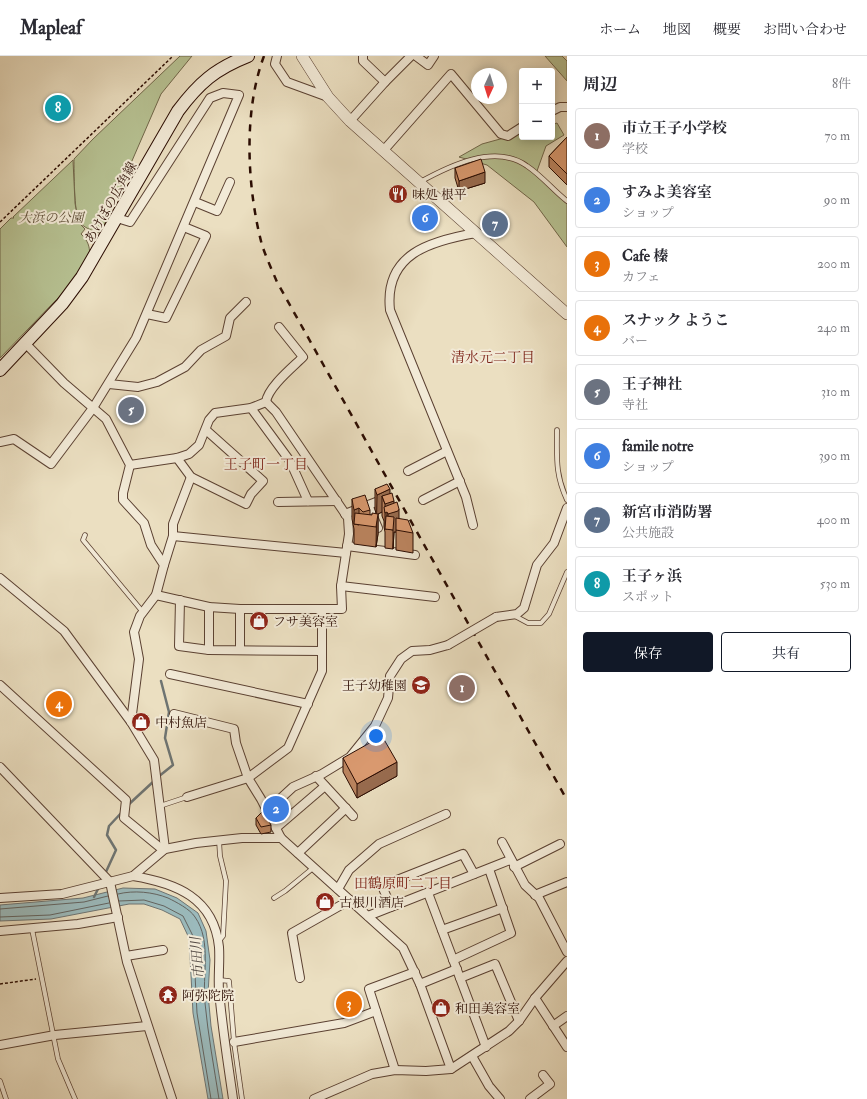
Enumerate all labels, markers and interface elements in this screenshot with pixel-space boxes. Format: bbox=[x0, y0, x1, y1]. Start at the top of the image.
text: Mapleaf bbox=[20, 16, 82, 40]
text: ホーム bbox=[599, 21, 641, 38]
text: 地図 bbox=[663, 21, 691, 38]
text: 概要 bbox=[713, 21, 741, 38]
text: お問い合わせ bbox=[763, 21, 847, 38]
north arrow bbox=[471, 68, 507, 104]
map controls bbox=[519, 68, 555, 140]
button: + bbox=[519, 68, 555, 104]
text: 周辺 bbox=[583, 74, 617, 95]
text: 8件 bbox=[832, 76, 851, 92]
pin: 8 bbox=[45, 93, 71, 123]
button: − bbox=[519, 104, 555, 140]
text: 市立王子小学校 bbox=[622, 119, 727, 138]
text: 1 bbox=[595, 128, 599, 144]
text: 70 m bbox=[825, 128, 850, 144]
text: 学校 bbox=[622, 141, 648, 157]
street label: あけぼの広角線 bbox=[81, 159, 141, 246]
restaurant icon: 味処 根平 bbox=[387, 183, 409, 205]
text: すみよ美容室 bbox=[622, 183, 712, 202]
place label: 味処 根平 bbox=[412, 187, 467, 203]
text: 2 bbox=[594, 192, 600, 208]
text: 90 m bbox=[824, 192, 850, 208]
pin: 6 bbox=[412, 203, 438, 233]
text: ショップ bbox=[622, 205, 674, 221]
pin: 7 bbox=[482, 209, 508, 239]
park label: 大浜の公園 bbox=[18, 210, 85, 226]
text: Cafe 榛 bbox=[622, 247, 668, 266]
text: 3 bbox=[595, 256, 600, 272]
text: 200 m bbox=[817, 256, 850, 272]
text: カフェ bbox=[622, 269, 660, 285]
text: スナック ようこ bbox=[622, 311, 730, 330]
text: 4 bbox=[593, 320, 601, 336]
text: 240 m bbox=[817, 320, 850, 336]
text: バー bbox=[622, 333, 648, 349]
district label: 清水元二丁目 bbox=[451, 349, 535, 366]
text: 王子神社 bbox=[622, 375, 682, 394]
text: 5 bbox=[594, 384, 600, 400]
text: 310 m bbox=[821, 384, 850, 400]
pin: 5 bbox=[118, 395, 144, 425]
text: 寺社 bbox=[622, 397, 648, 413]
text: famile notre bbox=[622, 437, 693, 456]
text: 6 bbox=[594, 448, 600, 464]
text: 390 m bbox=[819, 448, 850, 464]
district label: 王子町一丁目 bbox=[224, 456, 308, 473]
text: ショップ bbox=[622, 459, 674, 475]
text: 新宮市消防署 bbox=[622, 503, 712, 522]
text: 7 bbox=[594, 512, 600, 528]
text: 400 m bbox=[817, 512, 850, 528]
text: 公共施設 bbox=[622, 525, 674, 541]
text: 王子ヶ浜 bbox=[622, 567, 682, 586]
text: 8 bbox=[594, 576, 600, 592]
text: 530 m bbox=[820, 576, 850, 592]
text: スポット bbox=[622, 589, 674, 605]
shop icon: フサ美容室 bbox=[248, 610, 270, 632]
place label: フサ美容室 bbox=[273, 614, 338, 630]
button: 保存 bbox=[583, 632, 713, 672]
button: 共有 bbox=[721, 632, 851, 672]
pin: 1 bbox=[449, 673, 475, 703]
school or university icon: 王子幼稚園 bbox=[410, 674, 432, 696]
place label: 王子幼稚園 bbox=[342, 678, 407, 694]
pin: 4 bbox=[46, 689, 72, 719]
shop icon: 中村魚店 bbox=[130, 711, 152, 733]
place label: 中村魚店 bbox=[155, 715, 207, 731]
your location bbox=[366, 726, 386, 746]
pin: 2 bbox=[263, 794, 289, 824]
district label: 田鶴原町二丁目 bbox=[354, 875, 452, 892]
shop icon: 古根川酒店 bbox=[314, 891, 336, 913]
place label: 古根川酒店 bbox=[339, 895, 404, 911]
water label: 市田川 bbox=[187, 934, 208, 980]
temple icon: 阿弥陀院 bbox=[157, 984, 179, 1006]
place label: 阿弥陀院 bbox=[182, 988, 234, 1004]
pin: 3 bbox=[336, 989, 362, 1019]
shop icon: 和田美容室 bbox=[430, 997, 452, 1019]
place label: 和田美容室 bbox=[455, 1001, 520, 1017]

